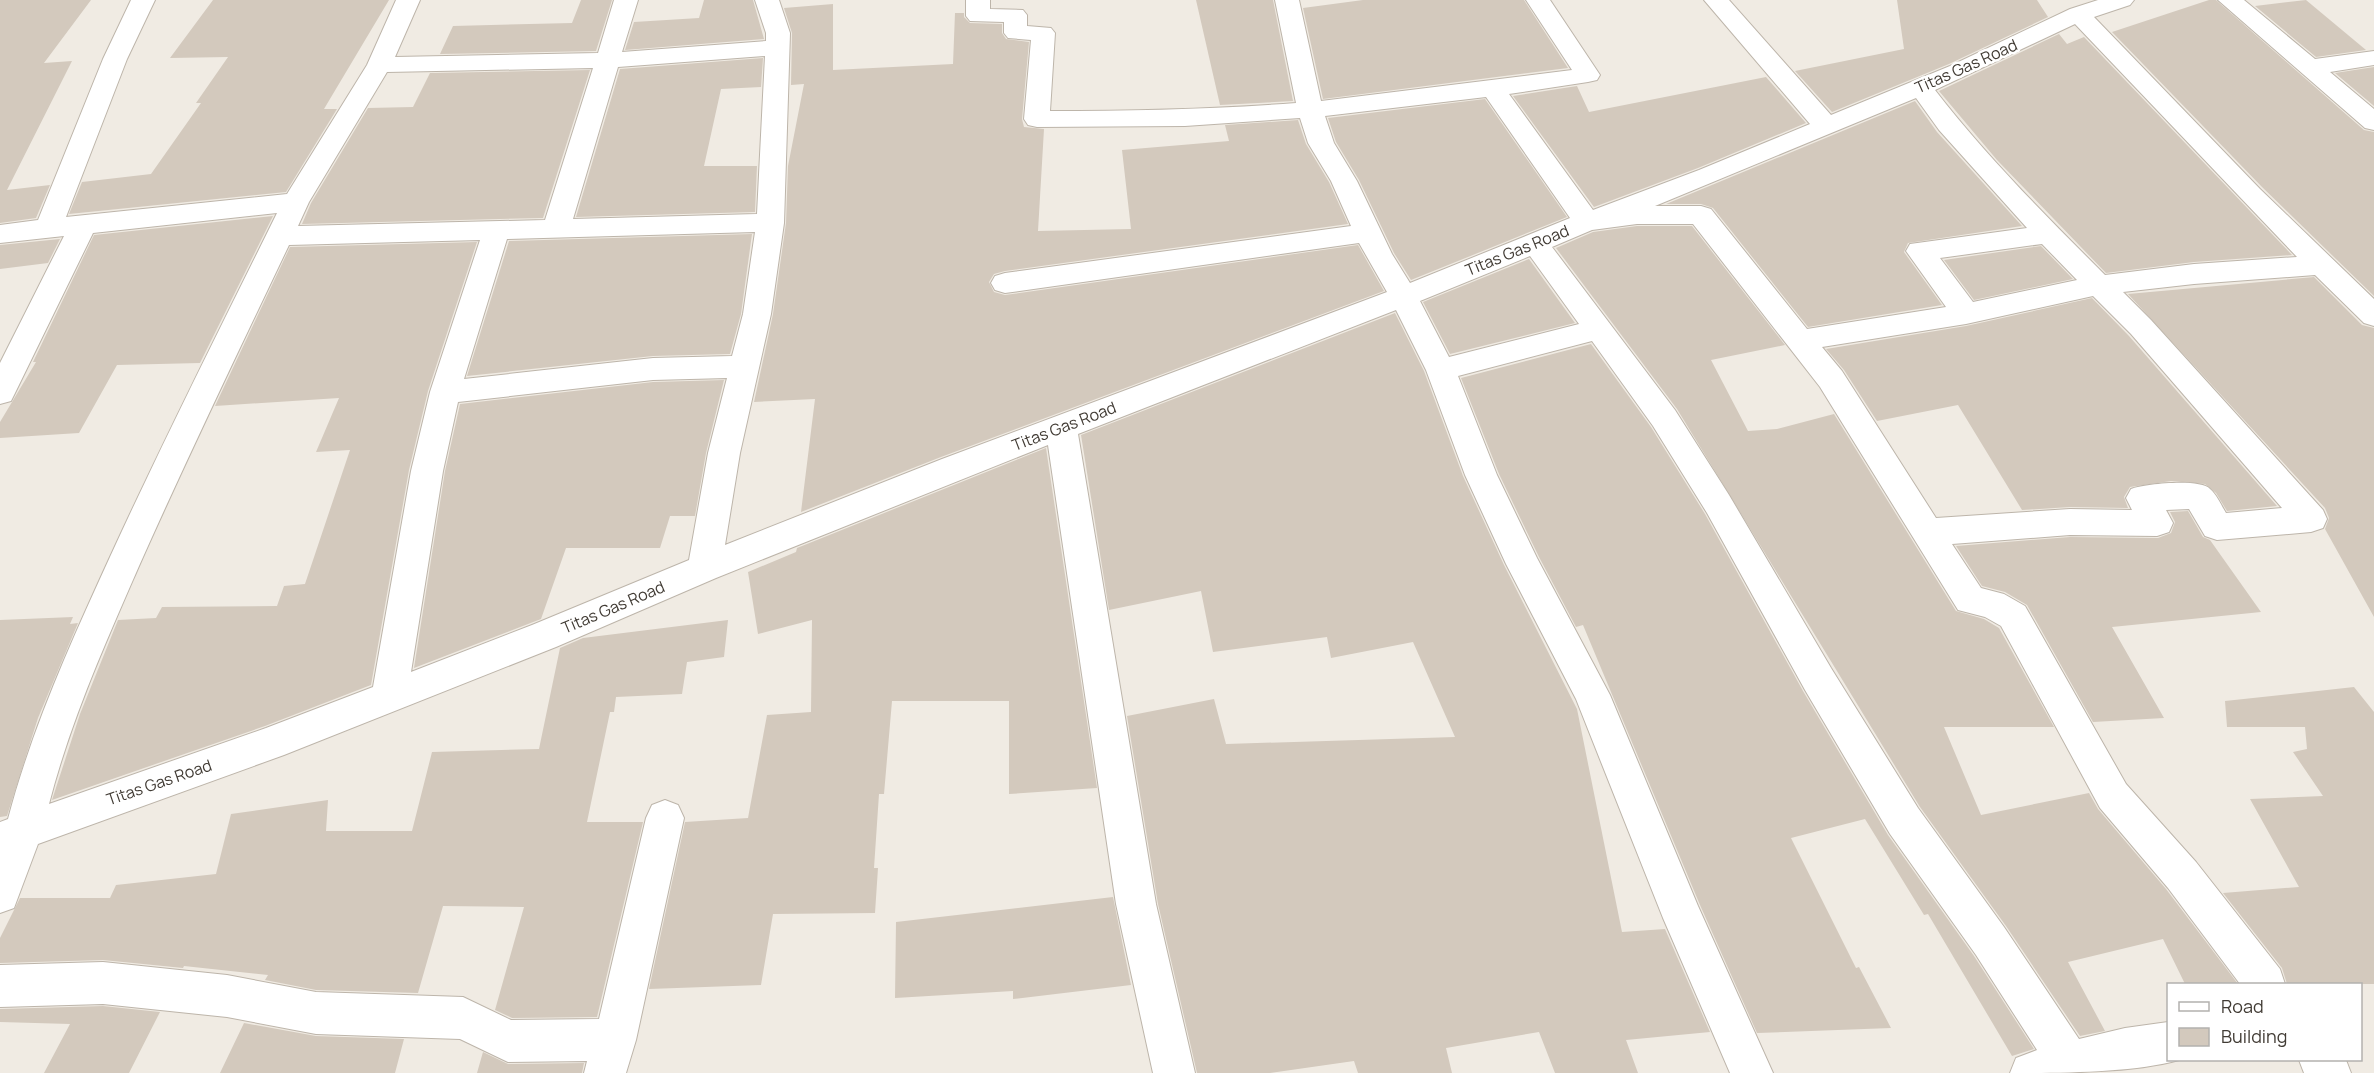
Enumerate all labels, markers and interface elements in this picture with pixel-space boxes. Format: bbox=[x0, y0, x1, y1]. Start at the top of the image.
street label: Titas Gas Road bbox=[1911, 34, 2021, 98]
street label: Titas Gas Road bbox=[1462, 219, 1572, 281]
street label: Titas Gas Road bbox=[1009, 396, 1119, 456]
street label: Titas Gas Road bbox=[558, 575, 668, 639]
street label: Titas Gas Road bbox=[103, 754, 215, 810]
legend bbox=[2167, 983, 2362, 1061]
text: Road bbox=[2221, 994, 2264, 1018]
text: Building bbox=[2221, 1024, 2287, 1048]

